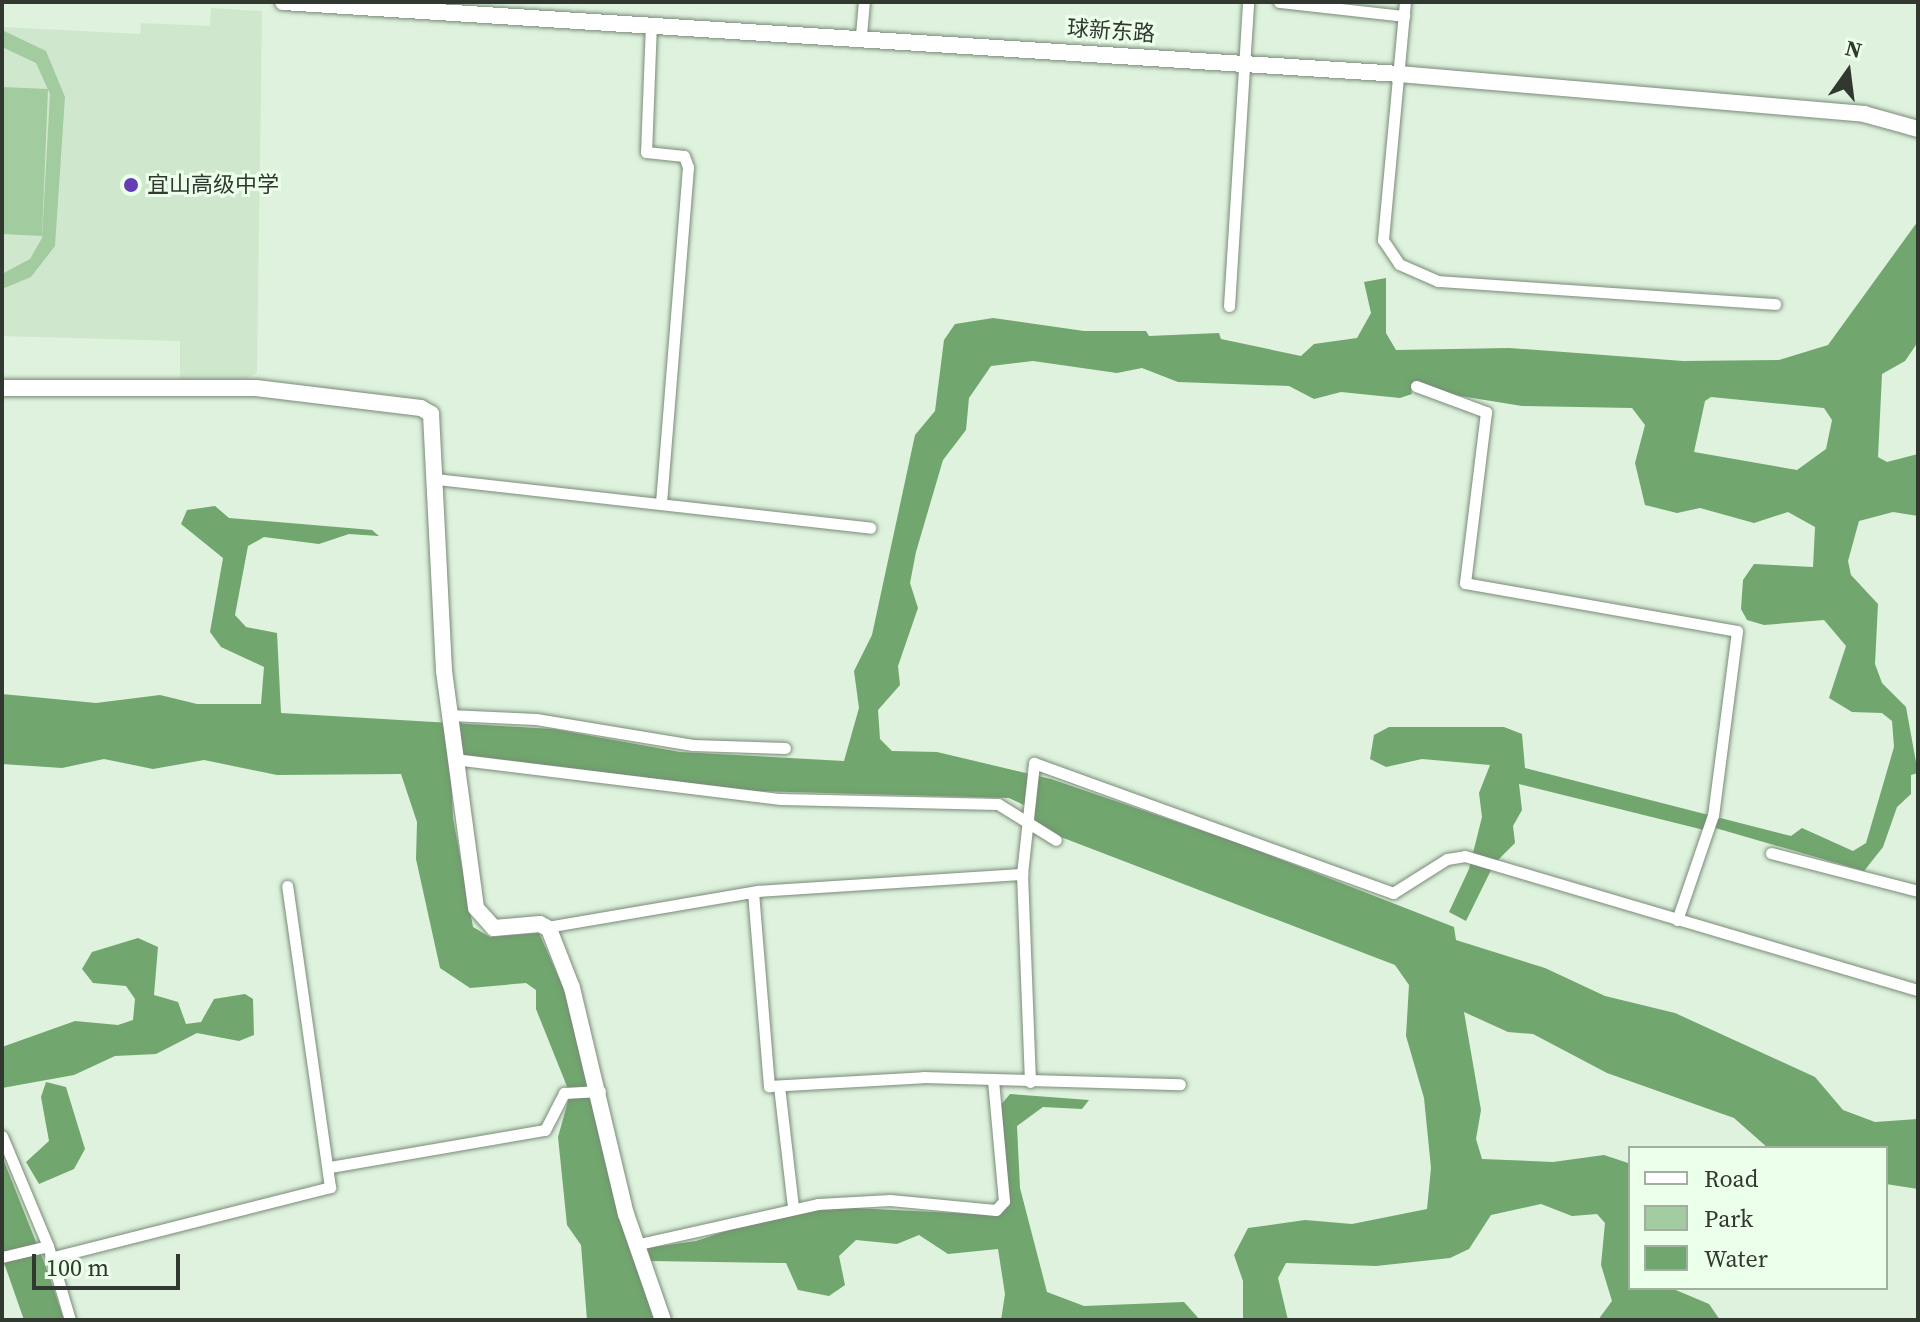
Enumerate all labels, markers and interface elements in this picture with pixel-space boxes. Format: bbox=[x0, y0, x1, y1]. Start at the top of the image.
street label: 球新东路 bbox=[1066, 15, 1156, 47]
north arrow bbox=[1808, 32, 1888, 112]
text: N bbox=[1842, 32, 1865, 65]
place label: 宜山高级中学 bbox=[147, 172, 279, 198]
marker: 宜山高级中学 bbox=[122, 176, 140, 194]
legend bbox=[1628, 1146, 1888, 1290]
text: Road bbox=[1704, 1162, 1758, 1195]
text: Park bbox=[1704, 1202, 1753, 1235]
scale bar bbox=[36, 1238, 184, 1288]
text: Water bbox=[1704, 1242, 1768, 1275]
text: 100 m bbox=[46, 1251, 109, 1284]

